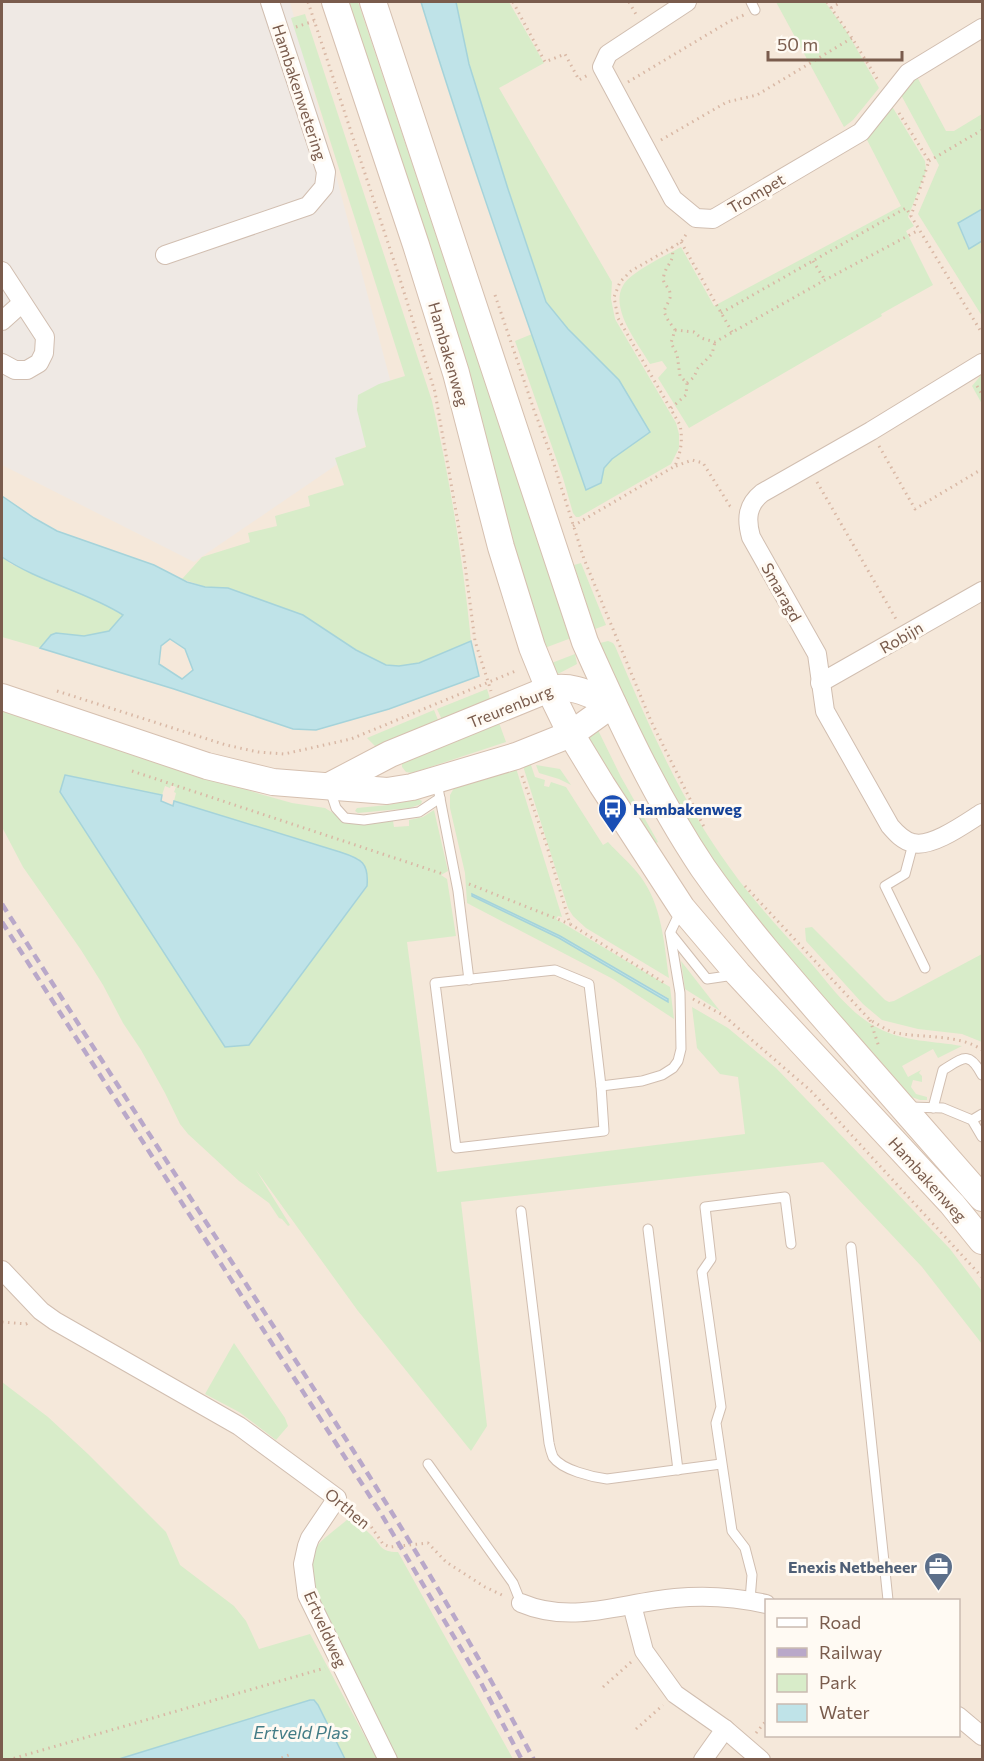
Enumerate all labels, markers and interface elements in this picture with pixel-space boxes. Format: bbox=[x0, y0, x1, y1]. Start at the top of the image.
street label: Hambakenwetering bbox=[269, 22, 331, 163]
scale bar bbox=[768, 24, 902, 62]
text: 50 m bbox=[777, 33, 818, 55]
street label: Trompet bbox=[724, 169, 788, 217]
street label: Hambakenweg bbox=[425, 300, 473, 409]
street label: Smaragd bbox=[758, 559, 806, 625]
street label: Robijn bbox=[876, 617, 926, 657]
street label: Treurenburg bbox=[465, 680, 555, 732]
bus stop icon: Hambakenweg bbox=[596, 792, 628, 834]
place label: Hambakenweg bbox=[633, 799, 742, 818]
street label: Hambakenweg bbox=[885, 1133, 971, 1226]
street label: Orthen bbox=[322, 1484, 374, 1532]
office icon: Enexis Netbeheer bbox=[922, 1550, 954, 1592]
place label: Enexis Netbeheer bbox=[788, 1557, 917, 1576]
street label: Ertveldweg bbox=[301, 1588, 351, 1670]
legend bbox=[765, 1599, 960, 1737]
text: Road bbox=[819, 1611, 861, 1633]
text: Railway bbox=[819, 1641, 882, 1663]
text: Park bbox=[819, 1671, 857, 1693]
text: Water bbox=[819, 1701, 870, 1723]
water label: Ertveld Plas bbox=[253, 1721, 349, 1743]

